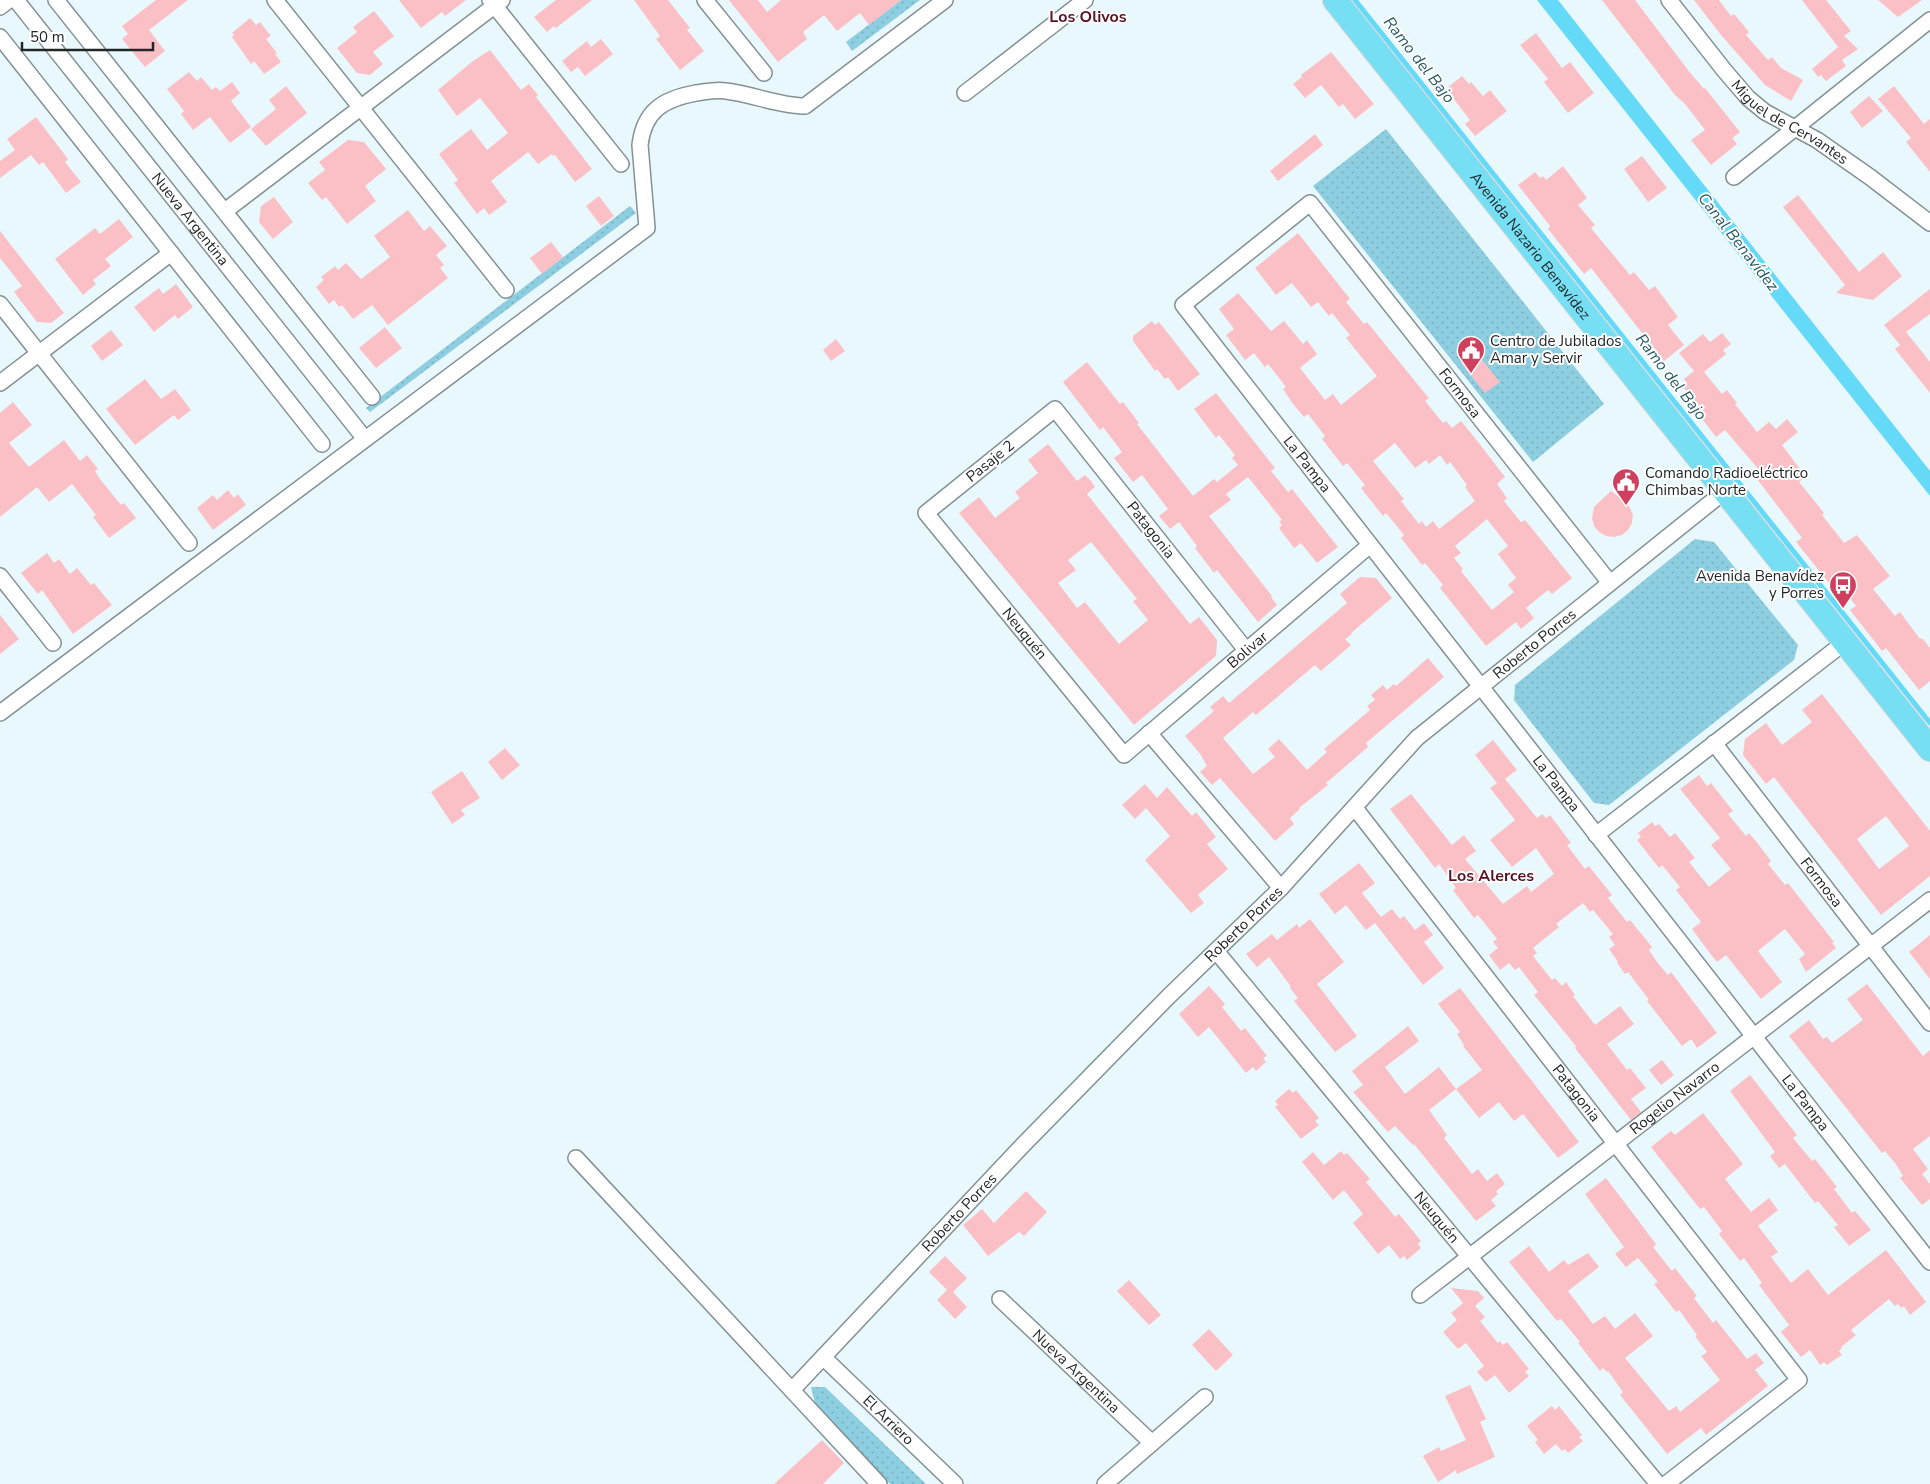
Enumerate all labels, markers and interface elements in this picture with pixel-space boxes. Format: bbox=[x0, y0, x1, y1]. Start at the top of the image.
district label: Los Olivos bbox=[1049, 6, 1127, 28]
water label: Ramo del Bajo bbox=[1378, 12, 1460, 108]
scale bar bbox=[22, 20, 154, 52]
text: 50 m bbox=[30, 27, 65, 47]
street label: Miguel de Cervantes bbox=[1727, 76, 1852, 169]
street label: Avenida Nazario Benavídez bbox=[1466, 168, 1595, 324]
street label: Nueva Argentina bbox=[147, 169, 233, 270]
water label: Canal Benavídez bbox=[1693, 188, 1784, 296]
water label: Ramo del Bajo bbox=[1630, 329, 1712, 425]
place label: Centro de Jubilados Amar y Servir bbox=[1490, 331, 1622, 368]
public building icon: Centro de Jubilados Amar y Servir bbox=[1456, 335, 1486, 374]
street label: Formosa bbox=[1434, 364, 1486, 422]
street label: La Pampa bbox=[1279, 432, 1336, 497]
street label: Pasaje 2 bbox=[962, 435, 1018, 487]
place label: Comando Radioeléctrico Chimbas Norte bbox=[1645, 463, 1808, 500]
public building icon: Comando Radioeléctrico Chimbas Norte bbox=[1611, 467, 1641, 506]
street label: Patagonia bbox=[1122, 497, 1180, 563]
place label: Avenida Benavídez y Porres bbox=[1696, 566, 1824, 603]
bus stop icon: Avenida Benavídez y Porres bbox=[1828, 570, 1858, 609]
street label: Neuquén bbox=[998, 604, 1052, 664]
street label: Roberto Porres bbox=[1489, 604, 1580, 683]
street label: Bolivar bbox=[1223, 626, 1272, 673]
street label: La Pampa bbox=[1528, 751, 1585, 816]
street label: Formosa bbox=[1796, 853, 1847, 911]
district label: Los Alerces bbox=[1448, 865, 1534, 887]
street label: Roberto Porres bbox=[1200, 882, 1287, 966]
street label: Rogelio Navarro bbox=[1625, 1057, 1724, 1139]
street label: Patagonia bbox=[1548, 1060, 1605, 1126]
street label: La Pampa bbox=[1777, 1070, 1834, 1135]
street label: Roberto Porres bbox=[917, 1169, 1001, 1256]
street label: Neuquén bbox=[1410, 1187, 1464, 1247]
street label: Nueva Argentina bbox=[1028, 1325, 1124, 1418]
street label: El Arriero bbox=[859, 1391, 919, 1449]

